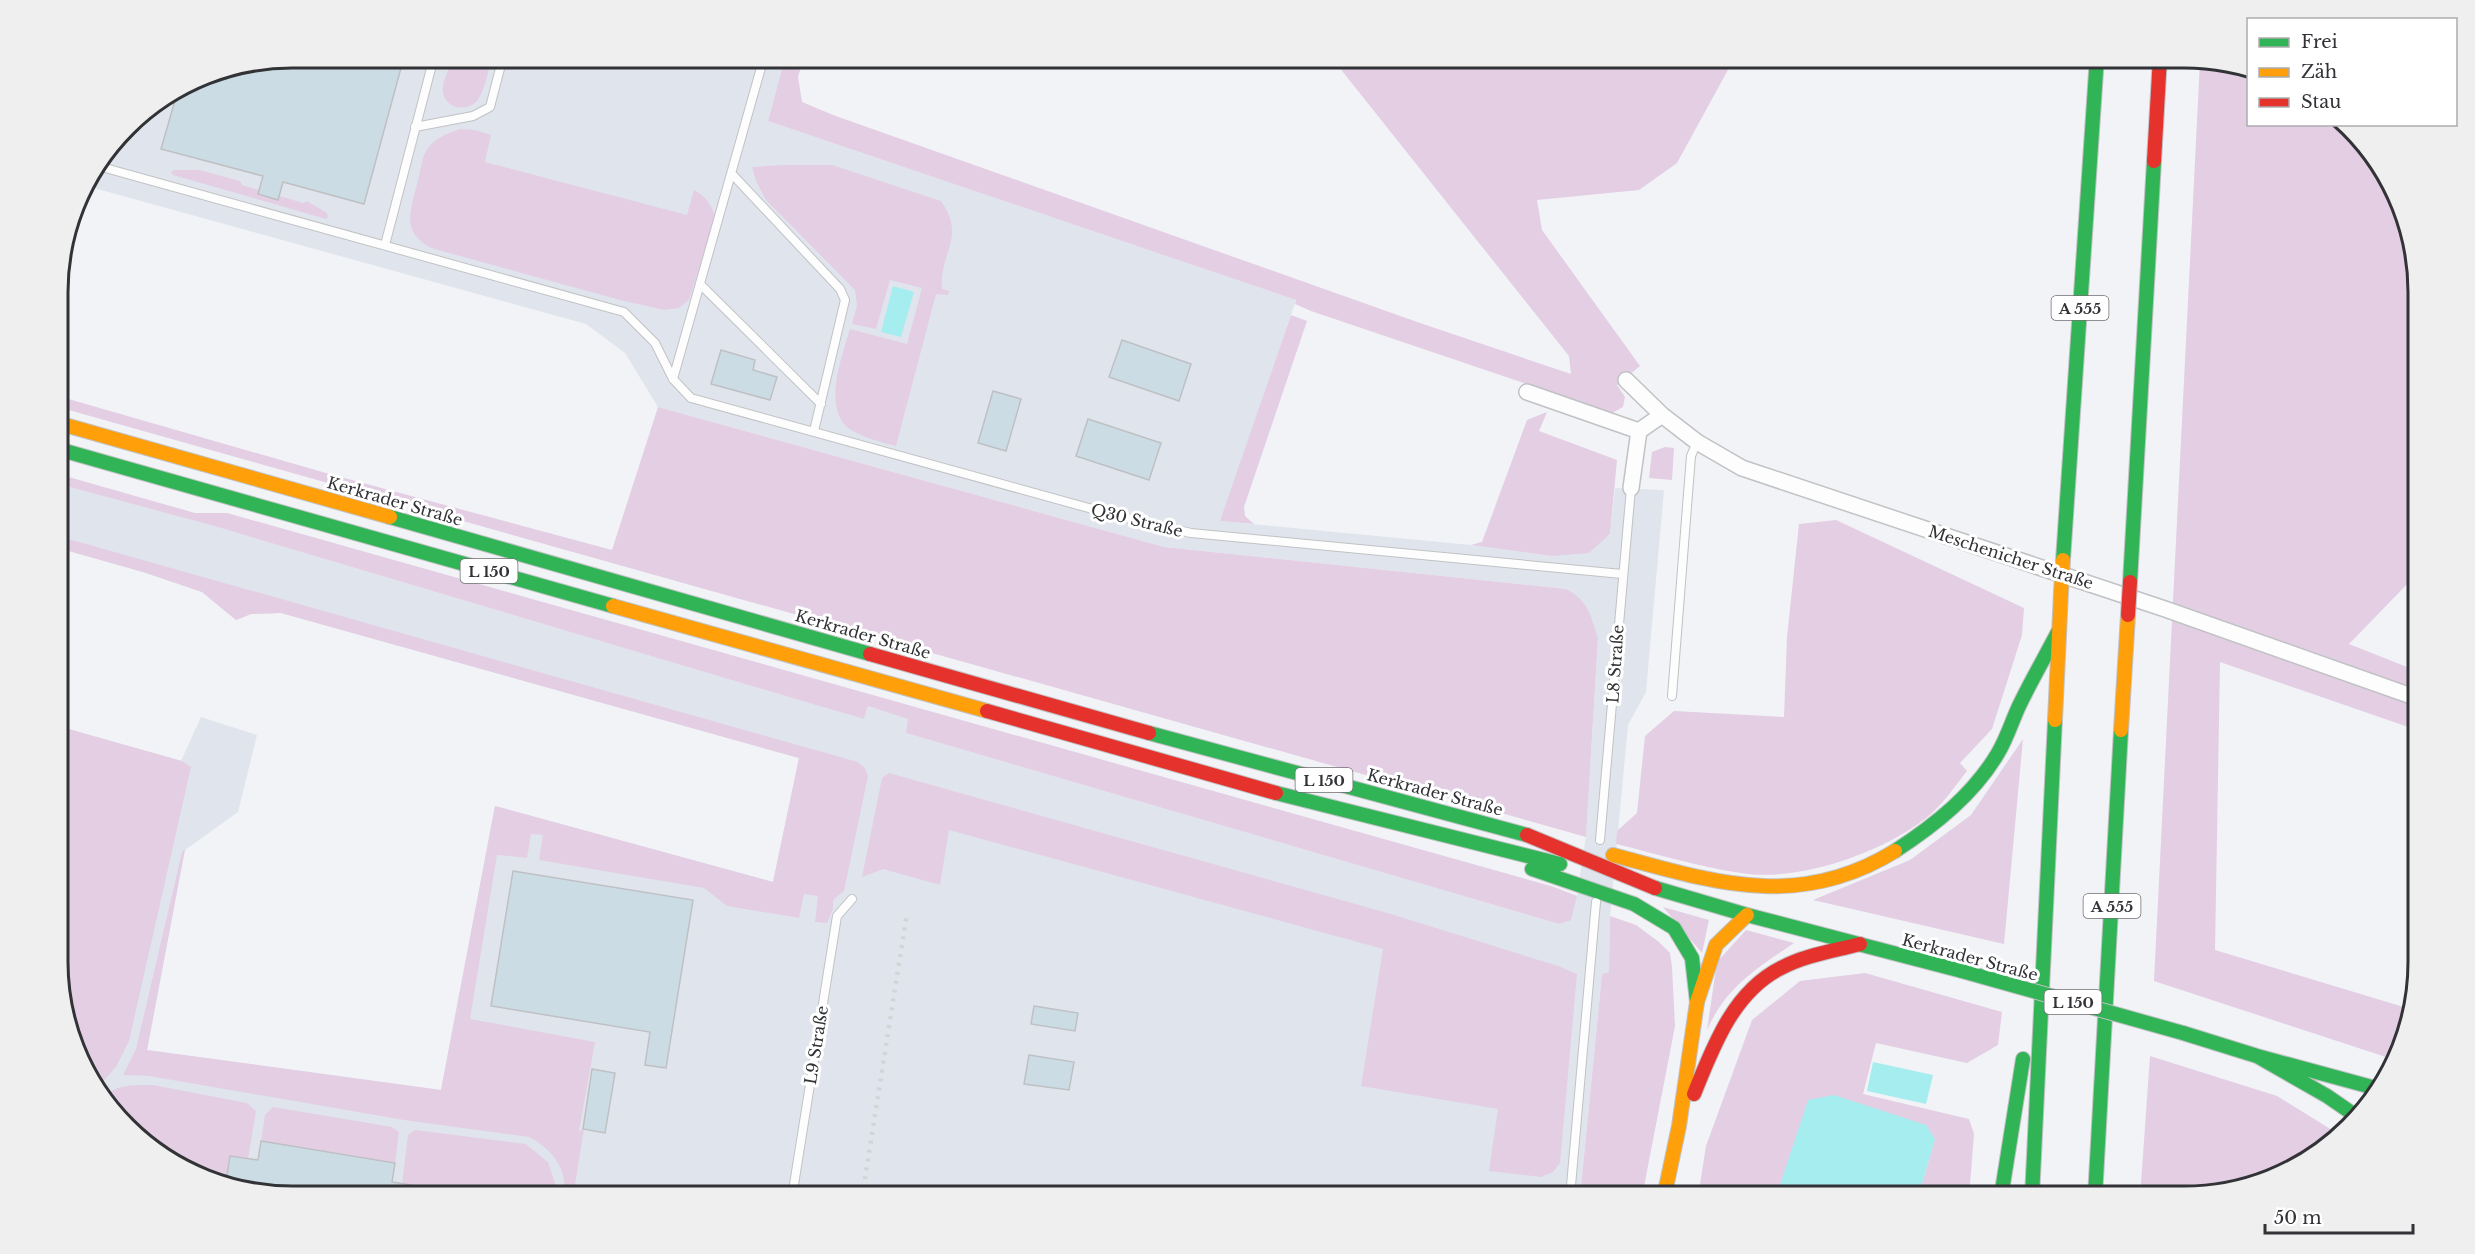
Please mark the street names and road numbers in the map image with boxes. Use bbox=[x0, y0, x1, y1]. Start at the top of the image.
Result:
road number: A 555 bbox=[2052, 296, 2108, 320]
street label: Kerkrader Straße bbox=[325, 472, 465, 530]
street label: Q30 Straße bbox=[1089, 499, 1185, 541]
street label: Meschenicher Straße bbox=[1926, 521, 2096, 593]
road number: L 150 bbox=[460, 559, 518, 583]
street label: Kerkrader Straße bbox=[793, 605, 933, 663]
street label: L8 Straße bbox=[1602, 624, 1628, 704]
street label: Kerkrader Straße bbox=[1365, 764, 1505, 820]
road number: L 150 bbox=[1296, 768, 1352, 792]
road number: A 555 bbox=[2084, 894, 2140, 918]
street label: Kerkrader Straße bbox=[1900, 929, 2040, 985]
road number: L 150 bbox=[2044, 990, 2102, 1014]
street label: L9 Straße bbox=[800, 1004, 832, 1086]

